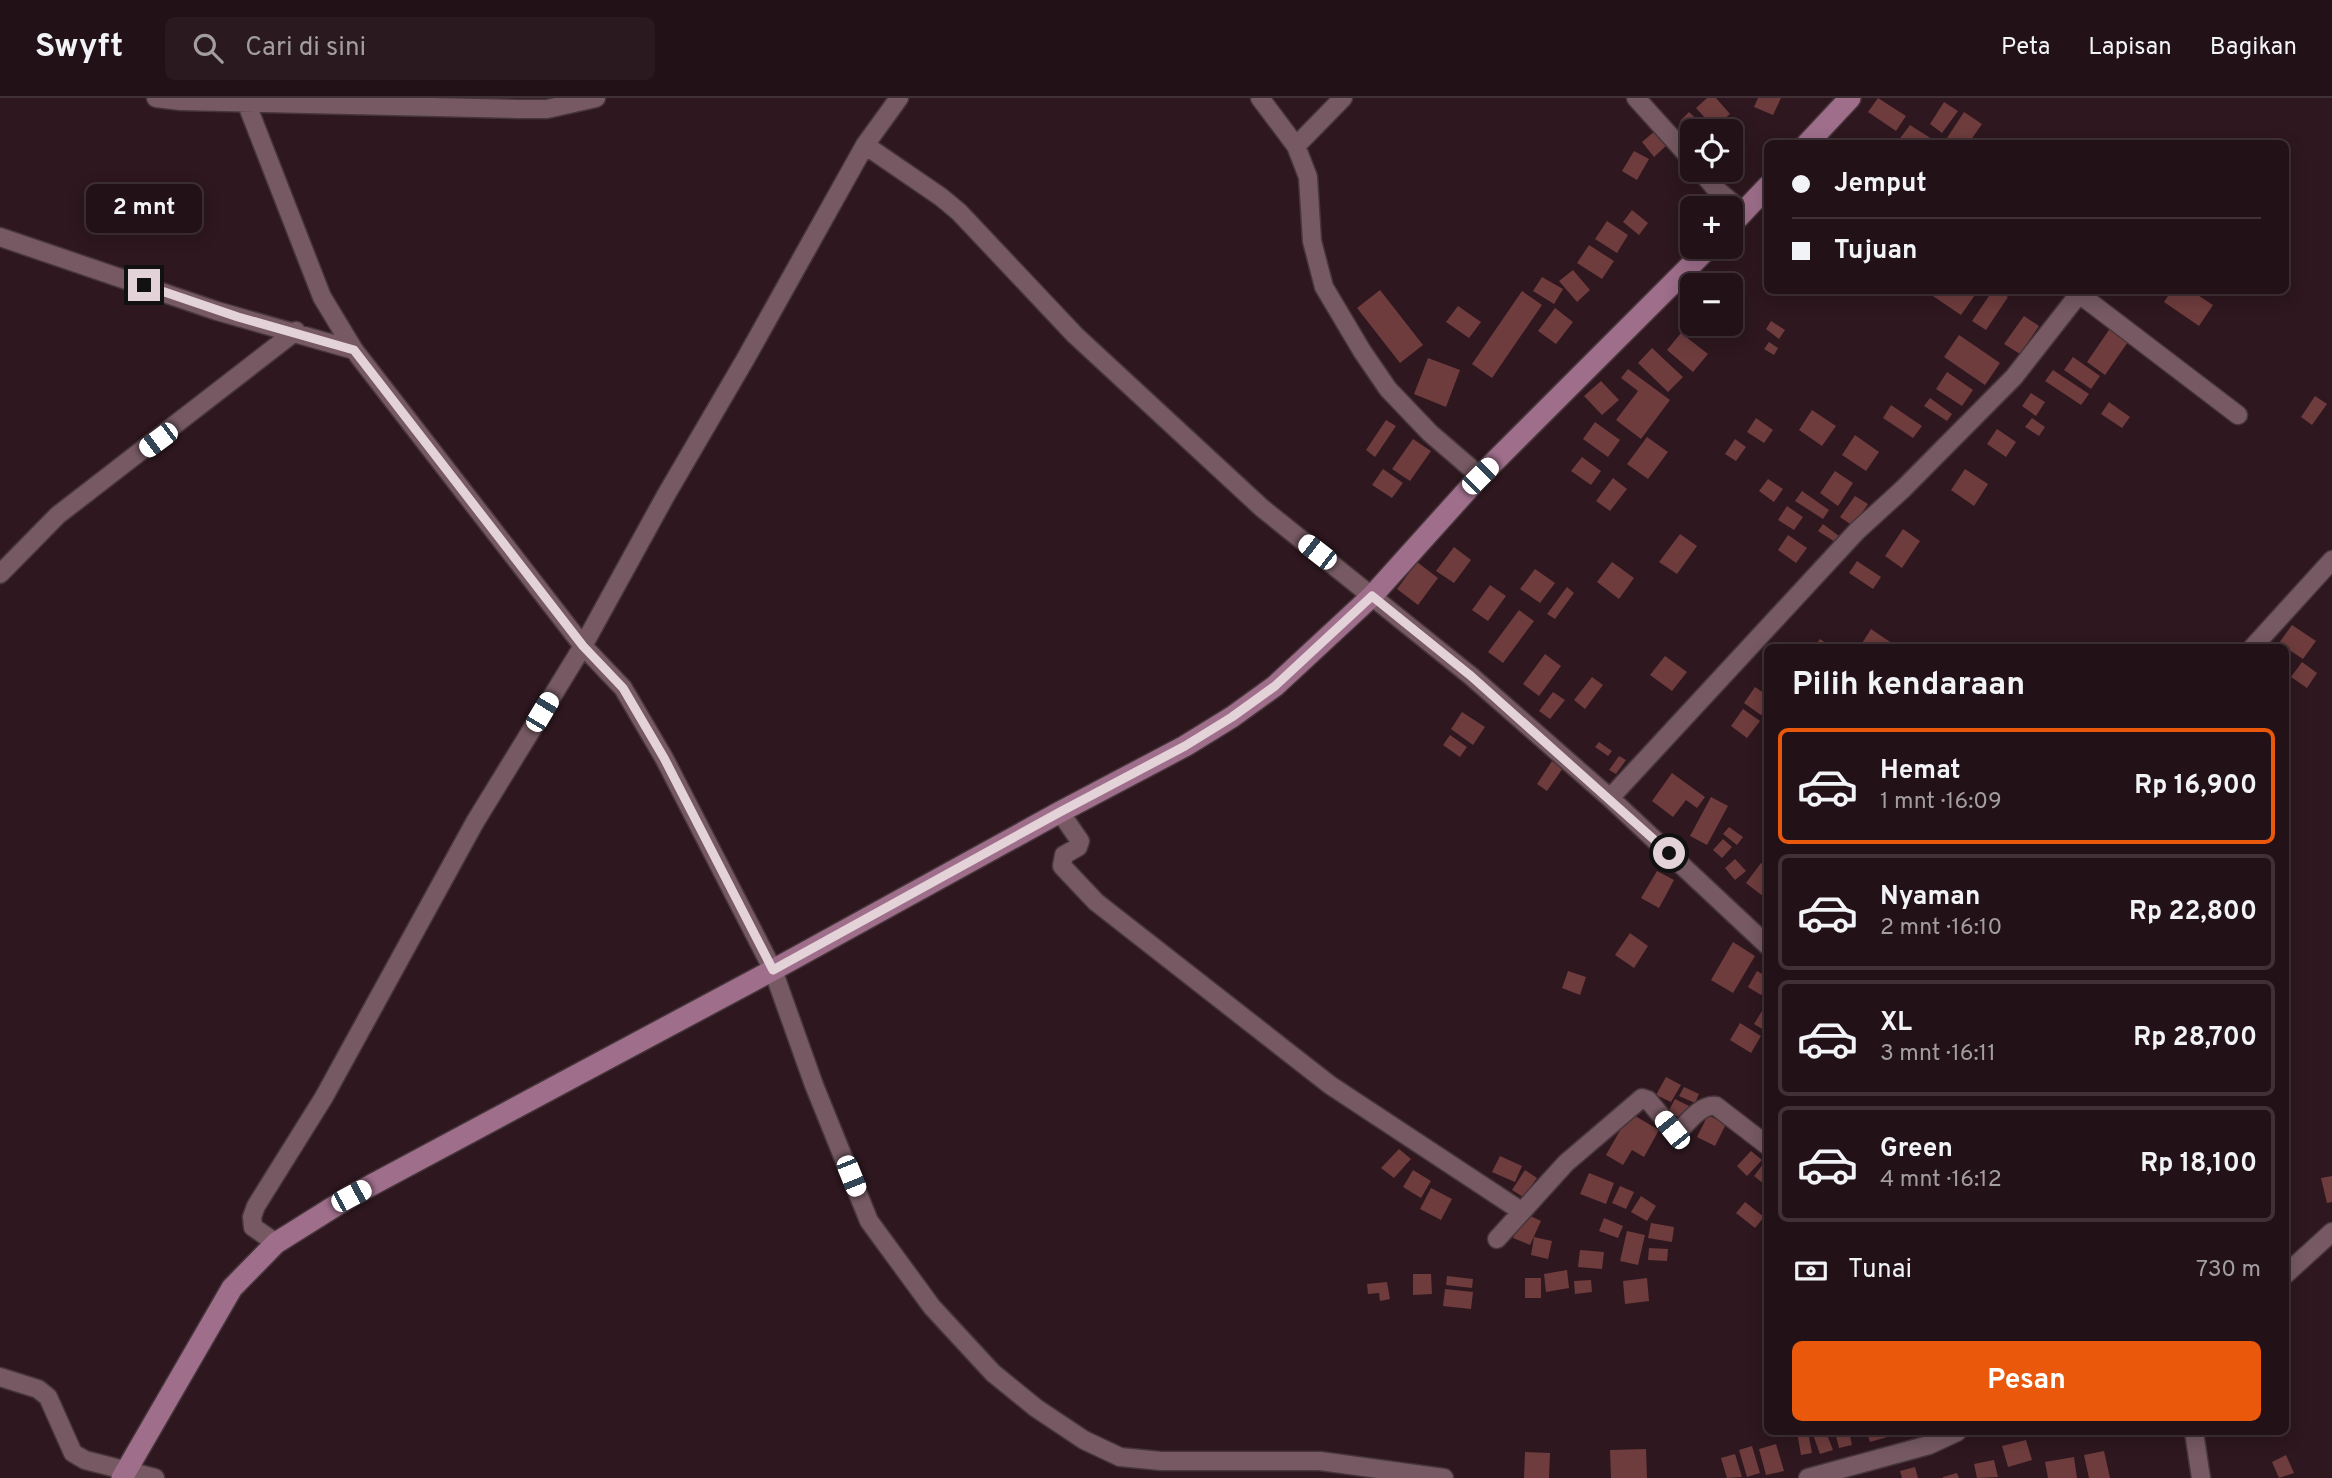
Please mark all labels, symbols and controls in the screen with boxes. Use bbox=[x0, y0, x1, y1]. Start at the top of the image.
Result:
search box bbox=[165, 17, 655, 80]
text: Swyft bbox=[35, 27, 123, 69]
icon: search bbox=[189, 29, 227, 67]
text: Cari di sini bbox=[245, 32, 366, 65]
text: Peta bbox=[2001, 33, 2050, 63]
text: Lapisan bbox=[2088, 33, 2172, 63]
text: Bagikan bbox=[2210, 33, 2297, 63]
map controls bbox=[1680, 119, 1743, 336]
button: locate bbox=[1680, 119, 1743, 182]
text: Jemput bbox=[1834, 168, 1927, 201]
callout: 2 mnt bbox=[86, 184, 202, 232]
text: 2 mnt bbox=[113, 194, 175, 223]
button: + bbox=[1680, 196, 1743, 259]
text: Tujuan bbox=[1834, 235, 1918, 268]
route end bbox=[128, 269, 160, 301]
button: − bbox=[1680, 273, 1743, 336]
car bbox=[135, 419, 182, 461]
car bbox=[1458, 454, 1503, 498]
car bbox=[1294, 531, 1341, 573]
text: Pilih kendaraan bbox=[1792, 666, 2025, 706]
car bbox=[523, 689, 562, 735]
icon: car bbox=[1796, 755, 1859, 818]
text: Hemat bbox=[1880, 755, 1960, 788]
text: Rp 16,900 bbox=[2134, 770, 2257, 803]
text: 1 mnt · 16:09 bbox=[1880, 788, 2002, 817]
route start bbox=[1653, 837, 1685, 869]
icon: car bbox=[1796, 881, 1859, 944]
text: Nyaman bbox=[1880, 881, 1980, 914]
text: Rp 22,800 bbox=[2129, 896, 2257, 929]
text: 2 mnt · 16:10 bbox=[1880, 914, 2002, 943]
icon: car bbox=[1796, 1007, 1859, 1070]
text: XL bbox=[1880, 1007, 1912, 1040]
text: Rp 28,700 bbox=[2133, 1022, 2257, 1055]
text: 3 mnt · 16:11 bbox=[1880, 1040, 1996, 1069]
car bbox=[1651, 1107, 1694, 1153]
icon: car bbox=[1796, 1133, 1859, 1196]
text: Green bbox=[1880, 1133, 1953, 1166]
text: Rp 18,100 bbox=[2140, 1148, 2257, 1181]
car bbox=[834, 1153, 869, 1199]
text: 4 mnt · 16:12 bbox=[1880, 1166, 2002, 1195]
car bbox=[328, 1177, 375, 1215]
icon: cash bbox=[1792, 1252, 1830, 1290]
text: Tunai bbox=[1848, 1254, 1912, 1287]
text: 730 m bbox=[2196, 1256, 2261, 1285]
button: Pesan bbox=[1792, 1341, 2261, 1421]

